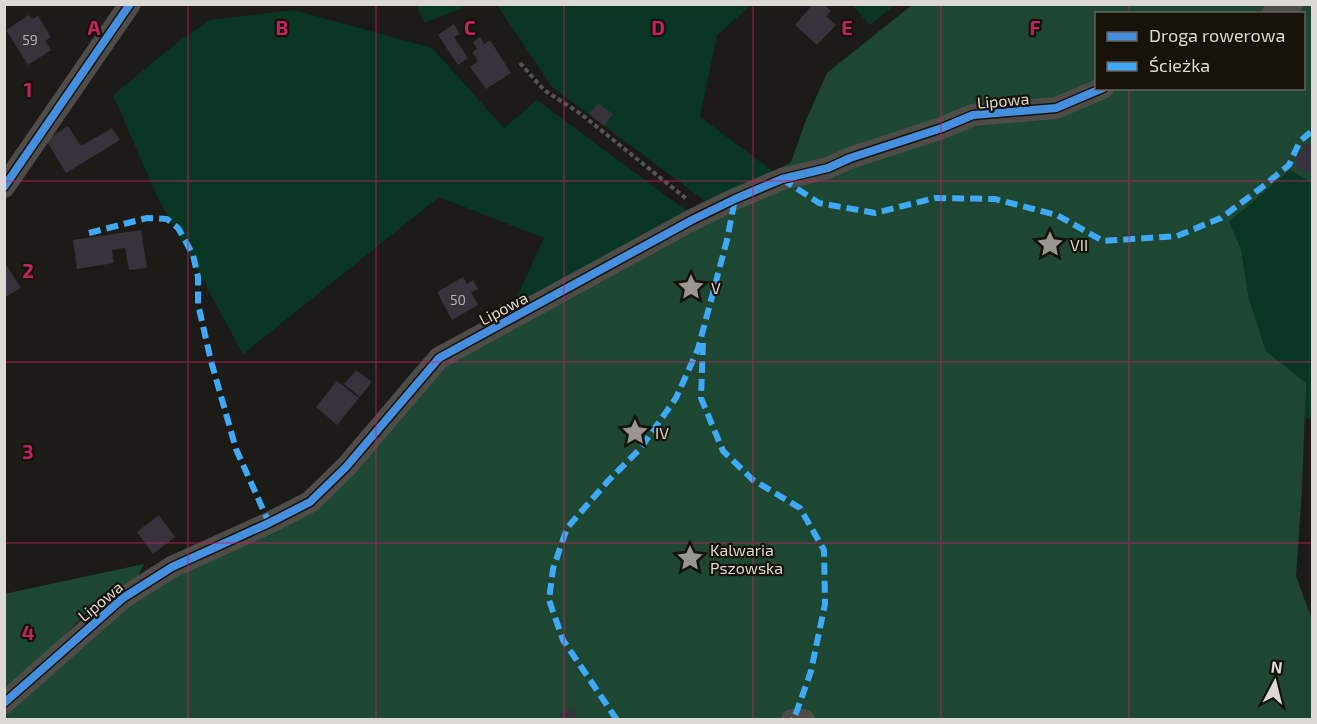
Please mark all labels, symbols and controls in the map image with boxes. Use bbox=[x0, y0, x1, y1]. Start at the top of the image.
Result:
legend bbox=[1095, 12, 1305, 90]
text: A bbox=[87, 15, 101, 39]
text: B bbox=[276, 15, 288, 39]
text: C bbox=[464, 15, 476, 39]
text: D bbox=[651, 15, 665, 39]
text: E bbox=[841, 15, 853, 39]
text: F bbox=[1029, 15, 1041, 39]
text: Droga rowerowa bbox=[1149, 24, 1285, 46]
house number: 59 bbox=[22, 31, 38, 48]
text: Ścieżka bbox=[1149, 54, 1210, 76]
text: 1 bbox=[24, 77, 32, 101]
street label: Lipowa bbox=[976, 88, 1030, 112]
place icon: VII bbox=[1035, 229, 1065, 259]
place label: VII bbox=[1070, 235, 1088, 254]
text: 2 bbox=[22, 258, 34, 282]
place icon: V bbox=[676, 272, 706, 302]
place label: V bbox=[711, 278, 721, 297]
street label: Lipowa bbox=[475, 287, 531, 329]
house number: 50 bbox=[450, 291, 466, 308]
place icon: IV bbox=[620, 417, 650, 447]
place label: IV bbox=[655, 423, 669, 442]
text: 3 bbox=[22, 439, 34, 463]
place label: Kalwaria Pszowska bbox=[710, 540, 783, 577]
place icon: Kalwaria Pszowska bbox=[675, 543, 705, 573]
street label: Lipowa bbox=[74, 577, 126, 625]
text: 4 bbox=[22, 620, 35, 644]
north arrow bbox=[1245, 652, 1305, 712]
text: N bbox=[1270, 656, 1284, 677]

